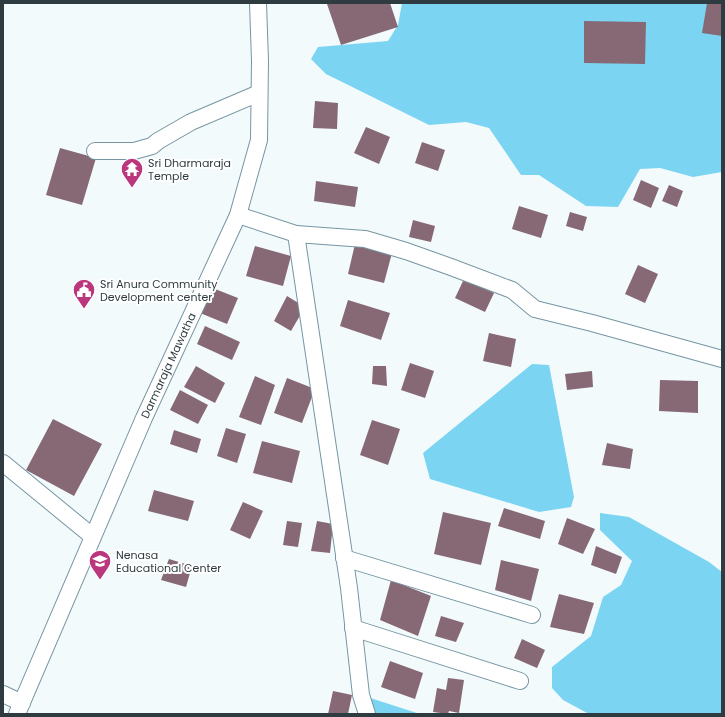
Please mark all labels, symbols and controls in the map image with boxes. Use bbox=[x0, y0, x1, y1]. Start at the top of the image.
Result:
place label: Sri Dharmaraja Temple bbox=[148, 155, 231, 184]
temple icon: Sri Dharmaraja Temple bbox=[119, 156, 145, 189]
place label: Sri Anura Community Development center bbox=[100, 276, 218, 305]
public building icon: Sri Anura Community Development center bbox=[71, 277, 97, 310]
street label: Darmaraja Mawatha bbox=[137, 310, 200, 421]
place label: Nenasa Educational Center bbox=[116, 547, 221, 576]
school or university icon: Nenasa Educational Center bbox=[87, 548, 113, 581]

